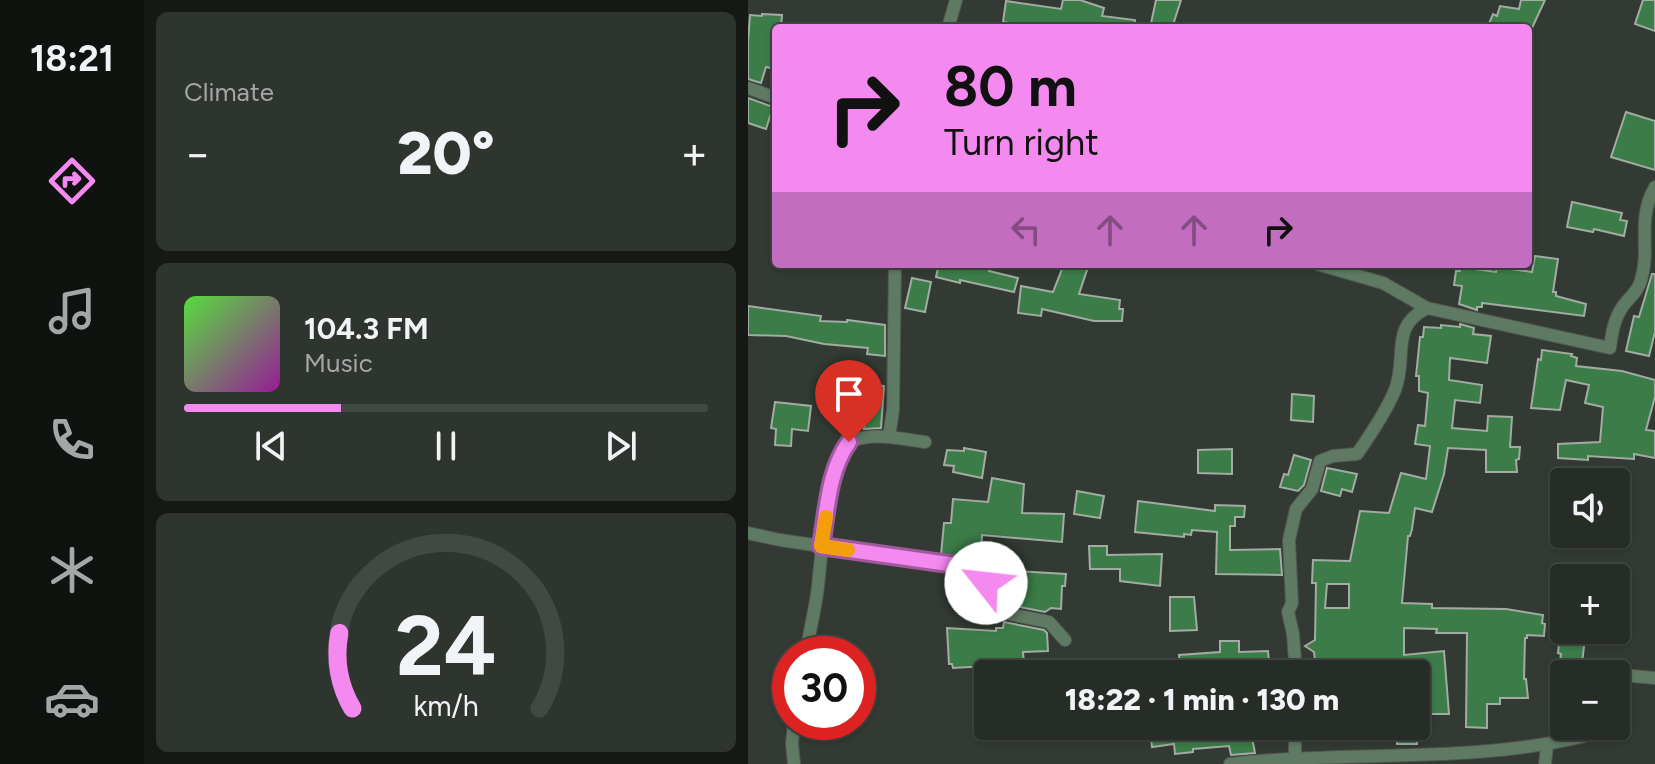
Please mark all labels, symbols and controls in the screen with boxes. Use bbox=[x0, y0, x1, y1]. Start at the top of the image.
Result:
text: 18:21 bbox=[30, 37, 114, 80]
text: 80 m bbox=[944, 53, 1077, 120]
icon: right bbox=[812, 56, 916, 160]
text: Climate bbox=[184, 76, 274, 108]
text: 20° bbox=[397, 117, 495, 189]
text: Turn right bbox=[944, 121, 1099, 164]
text: − bbox=[184, 127, 211, 180]
text: + bbox=[681, 127, 708, 180]
icon: directions bbox=[44, 153, 100, 209]
icon: left bbox=[1004, 208, 1048, 252]
icon: ahead bbox=[1088, 208, 1132, 252]
icon: ahead bbox=[1172, 208, 1216, 252]
icon: right bbox=[1256, 208, 1300, 252]
icon: music bbox=[44, 283, 100, 339]
text: 104.3 FM bbox=[304, 310, 429, 347]
text: Music bbox=[304, 347, 373, 379]
pin bbox=[815, 360, 883, 442]
icon: arrive bbox=[827, 372, 871, 416]
icon: phone bbox=[44, 412, 100, 468]
icon: previous bbox=[249, 424, 293, 468]
icon: pause bbox=[424, 424, 468, 468]
icon: next bbox=[599, 424, 643, 468]
map controls bbox=[1550, 468, 1630, 740]
button: sound bbox=[1550, 468, 1630, 548]
position arrow bbox=[944, 541, 1028, 625]
icon: climate bbox=[44, 542, 100, 598]
button: + bbox=[1550, 564, 1630, 644]
text: 24 bbox=[396, 595, 496, 695]
speed limit sign: 30 bbox=[772, 636, 876, 740]
button: − bbox=[1550, 660, 1630, 740]
icon: car bbox=[44, 671, 100, 727]
text: 18:22 · 1 min · 130 m bbox=[1065, 681, 1339, 718]
text: km/h bbox=[413, 689, 479, 723]

